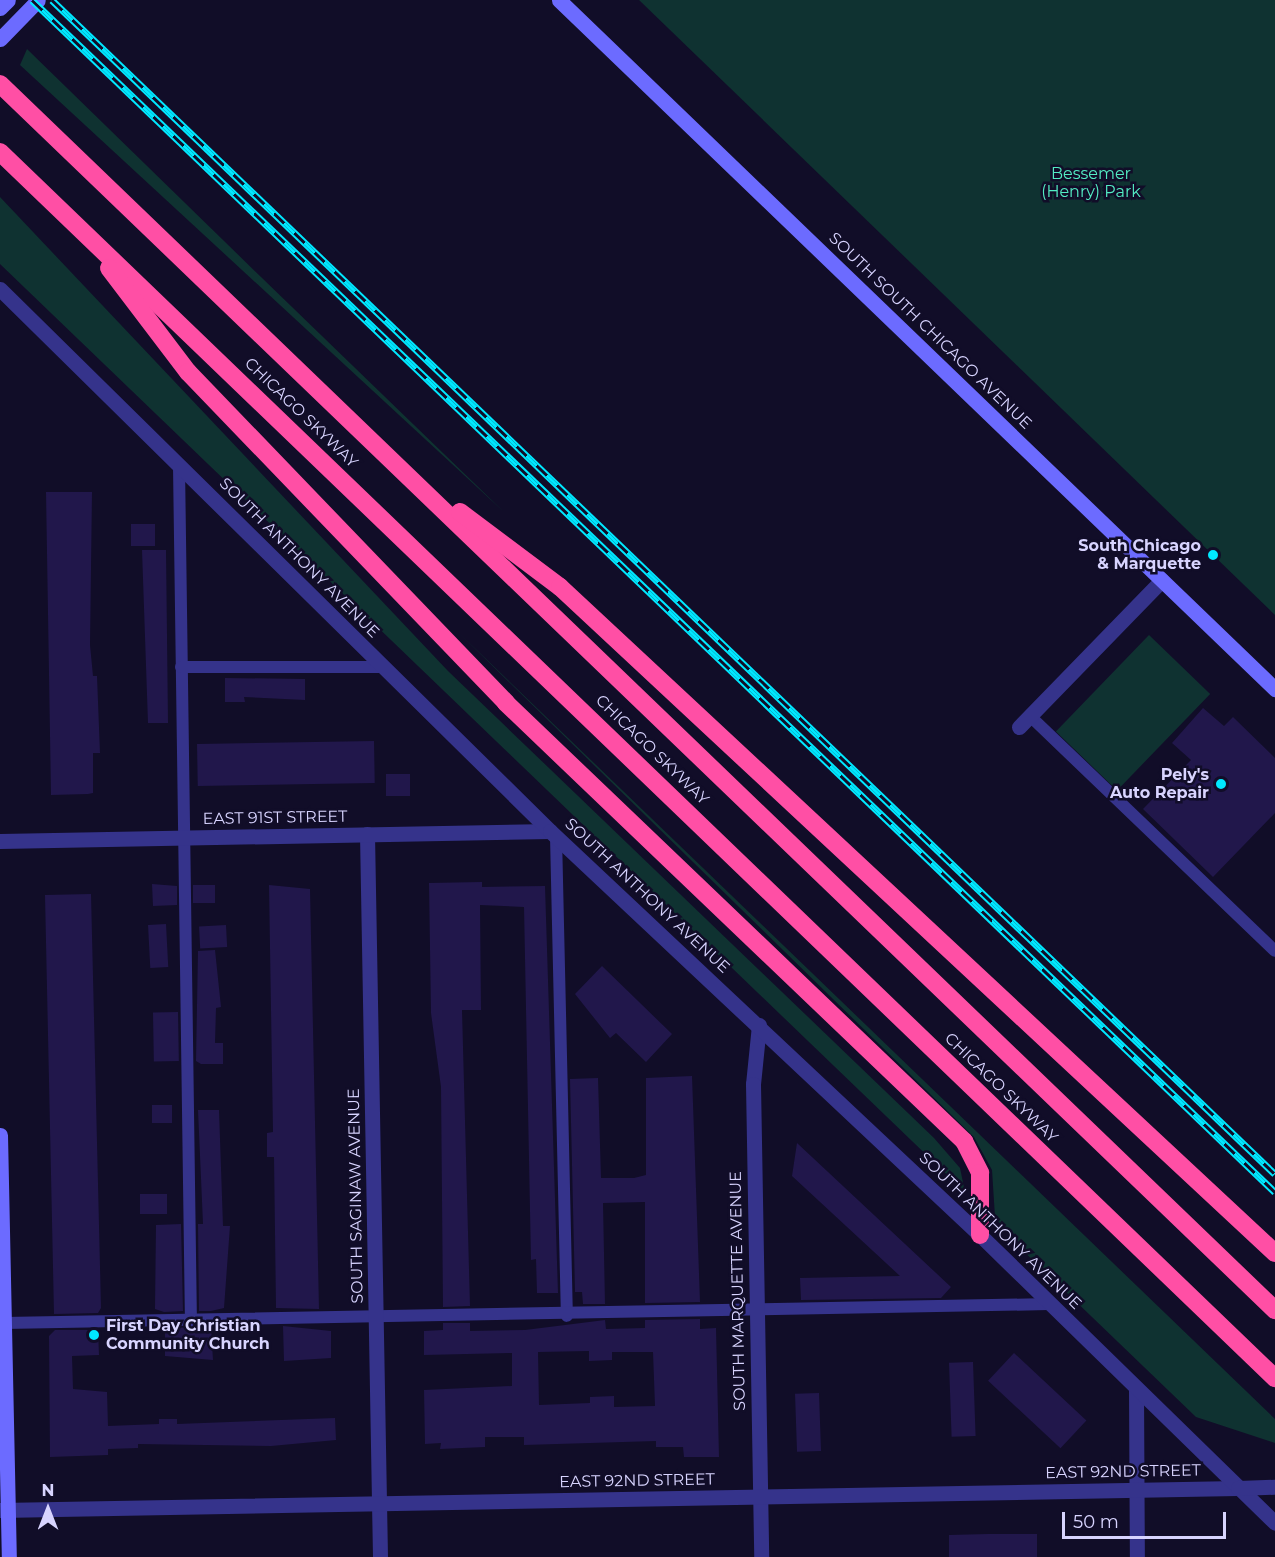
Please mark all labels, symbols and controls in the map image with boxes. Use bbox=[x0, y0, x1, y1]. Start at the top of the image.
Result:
park label: Bessemer (Henry) Park bbox=[1041, 164, 1141, 202]
street label: SOUTH SOUTH CHICAGO AVENUE bbox=[825, 229, 1035, 433]
street label: CHICAGO SKYWAY bbox=[240, 354, 362, 472]
street label: SOUTH ANTHONY AVENUE bbox=[215, 474, 383, 642]
place label: South Chicago & Marquette bbox=[1078, 536, 1201, 574]
marker: South Chicago & Marquette bbox=[1206, 548, 1220, 562]
street label: CHICAGO SKYWAY bbox=[591, 691, 713, 809]
place label: Pely's Auto Repair bbox=[1110, 765, 1209, 803]
marker: Pely's Auto Repair bbox=[1214, 777, 1228, 791]
street label: EAST 91ST STREET bbox=[202, 807, 348, 829]
street label: SOUTH ANTHONY AVENUE bbox=[561, 815, 733, 977]
street label: CHICAGO SKYWAY bbox=[940, 1029, 1062, 1147]
street label: SOUTH SAGINAW AVENUE bbox=[345, 1088, 367, 1304]
street label: SOUTH ANTHONY AVENUE bbox=[915, 1148, 1085, 1314]
street label: SOUTH MARQUETTE AVENUE bbox=[726, 1171, 750, 1411]
place label: First Day Christian Community Church bbox=[106, 1316, 270, 1354]
marker: First Day Christian Community Church bbox=[87, 1328, 101, 1342]
street label: EAST 92ND STREET bbox=[1045, 1461, 1201, 1483]
street label: EAST 92ND STREET bbox=[559, 1470, 715, 1492]
north arrow bbox=[18, 1479, 78, 1539]
text: N bbox=[42, 1481, 54, 1500]
scale bar bbox=[1065, 1500, 1228, 1538]
text: 50 m bbox=[1073, 1511, 1119, 1533]

